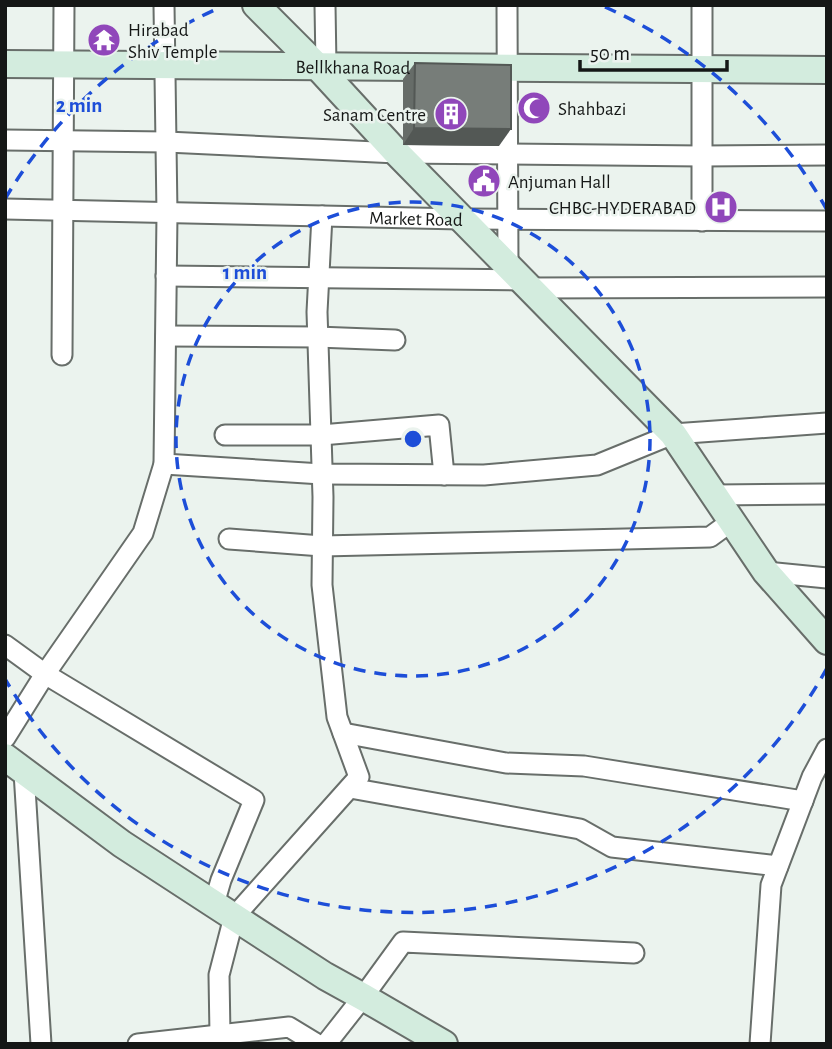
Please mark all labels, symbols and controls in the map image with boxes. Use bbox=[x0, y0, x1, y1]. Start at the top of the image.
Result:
temple icon: Hirabad Shiv Temple bbox=[85, 21, 123, 59]
place label: Hirabad Shiv Temple bbox=[128, 21, 218, 62]
scale bar bbox=[580, 28, 727, 72]
text: 50 m bbox=[590, 43, 630, 64]
street label: Bellkhana Road bbox=[295, 58, 411, 78]
mosque icon: Shahbazi bbox=[515, 89, 553, 127]
text: 2 min bbox=[56, 95, 102, 116]
building icon: Sanam Centre bbox=[432, 95, 470, 133]
place label: Shahbazi bbox=[558, 100, 626, 119]
place label: Sanam Centre bbox=[323, 106, 426, 125]
public building icon: Anjuman Hall bbox=[465, 162, 503, 200]
place label: Anjuman Hall bbox=[508, 173, 611, 192]
hospital icon: CHBC-HYDERABAD bbox=[702, 188, 740, 226]
place label: CHBC-HYDERABAD bbox=[549, 199, 696, 218]
street label: Market Road bbox=[369, 209, 463, 230]
text: 1 min bbox=[223, 262, 267, 283]
centre of rings bbox=[401, 427, 425, 451]

